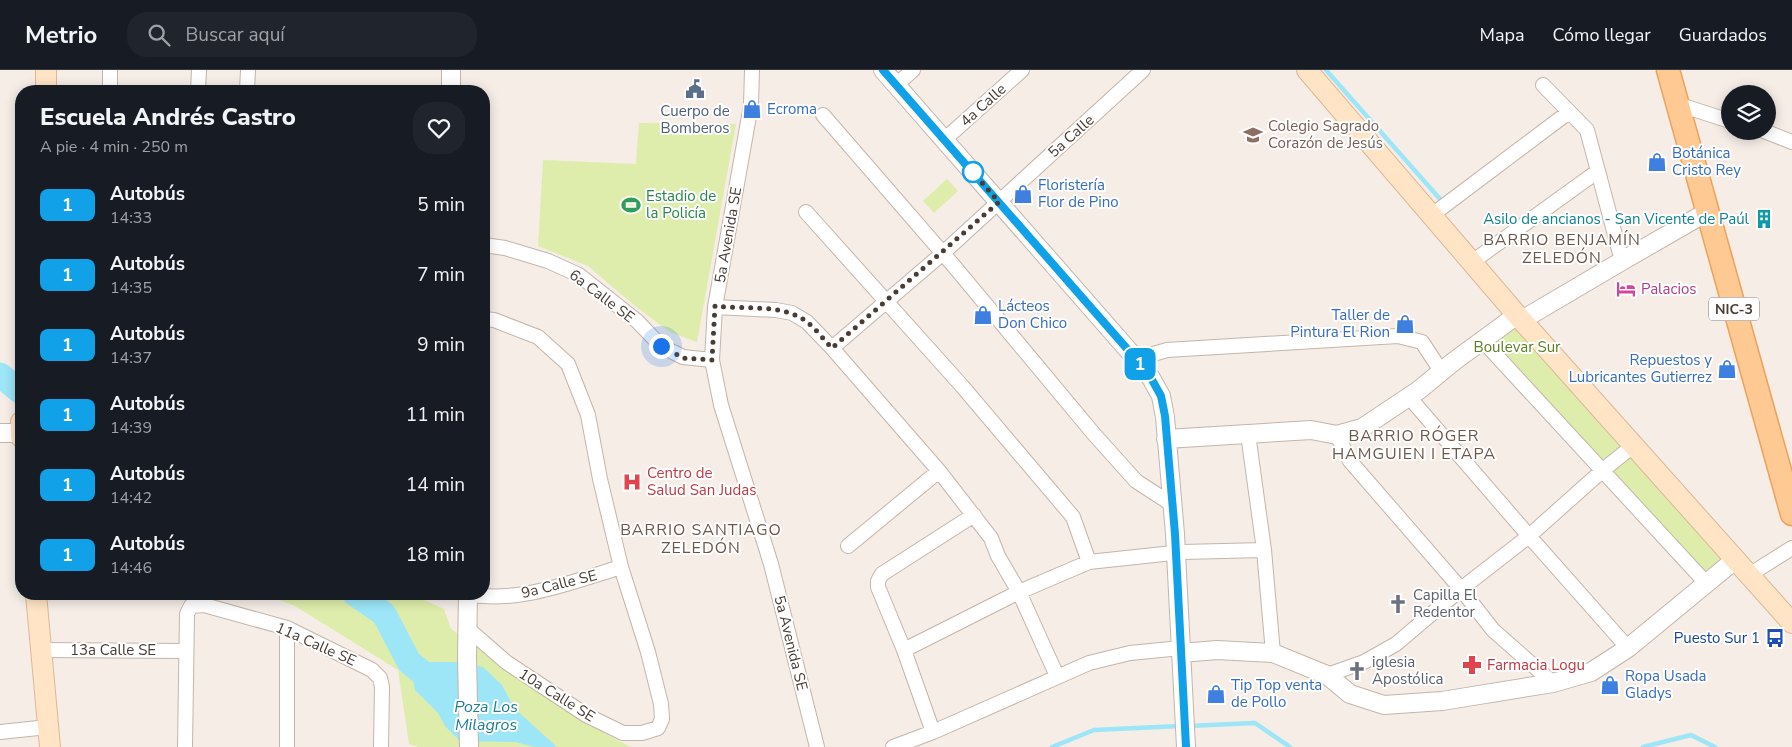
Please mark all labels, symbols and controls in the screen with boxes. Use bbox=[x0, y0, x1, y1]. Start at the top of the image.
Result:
search box bbox=[127, 12, 477, 57]
text: Metrio bbox=[25, 19, 97, 51]
icon: search bbox=[145, 21, 173, 49]
text: Buscar aquí bbox=[185, 22, 285, 48]
text: Mapa bbox=[1480, 23, 1525, 47]
text: Cómo llegar bbox=[1553, 23, 1651, 47]
text: Guardados bbox=[1679, 23, 1767, 47]
public building icon: Cuerpo de Bomberos bbox=[684, 78, 706, 100]
street label: 4a Calle bbox=[956, 79, 1010, 131]
map controls bbox=[1721, 85, 1776, 140]
button: layers bbox=[1721, 85, 1776, 140]
shop icon: Ecroma bbox=[741, 98, 763, 120]
place label: Ecroma bbox=[767, 99, 817, 119]
text: Escuela Andrés Castro bbox=[40, 101, 296, 133]
place label: Cuerpo de Bomberos bbox=[660, 101, 730, 138]
button: heart bbox=[413, 102, 465, 154]
street label: 5a Calle bbox=[1044, 110, 1098, 162]
place label: Colegio Sagrado Corazón de Jesús bbox=[1268, 116, 1383, 153]
school or university icon: Colegio Sagrado Corazón de Jesús bbox=[1242, 124, 1264, 146]
text: A pie · 4 min · 250 m bbox=[40, 136, 188, 158]
place label: Botánica Cristo Rey bbox=[1672, 143, 1741, 180]
shop icon: Botánica Cristo Rey bbox=[1646, 151, 1668, 173]
unlabelled marker bbox=[962, 161, 984, 183]
place label: Floristería Flor de Pino bbox=[1038, 175, 1119, 212]
text: Autobús bbox=[110, 181, 185, 207]
shop icon: Floristería Flor de Pino bbox=[1012, 183, 1034, 205]
street label: 5a Avenida SE bbox=[710, 185, 746, 285]
place label: Estadio de la Policía bbox=[646, 186, 716, 223]
text: 5 min bbox=[417, 192, 465, 218]
text: 1 bbox=[62, 193, 73, 217]
sports icon: Estadio de la Policía bbox=[620, 194, 642, 216]
text: 14:33 bbox=[110, 207, 152, 229]
building icon: Asilo de ancianos - San Vicente de Paúl bbox=[1753, 208, 1775, 230]
place label: Asilo de ancianos - San Vicente de Paúl bbox=[1483, 209, 1750, 229]
district label: BARRIO BENJAMÍN ZELEDÓN bbox=[1483, 229, 1641, 269]
text: Autobús bbox=[110, 251, 185, 277]
text: 7 min bbox=[417, 262, 465, 288]
text: 1 bbox=[62, 263, 73, 287]
street label: 6a Calle SE bbox=[565, 265, 639, 327]
text: 14:35 bbox=[110, 277, 152, 299]
hotel icon: Palacios bbox=[1615, 278, 1637, 300]
place label: Palacios bbox=[1641, 279, 1696, 299]
place label: Lácteos Don Chico bbox=[998, 296, 1067, 333]
road number: NIC-3 bbox=[1709, 298, 1759, 320]
shop icon: Lácteos Don Chico bbox=[972, 304, 994, 326]
place label: Taller de Pintura El Rion bbox=[1290, 305, 1390, 342]
shop icon: Taller de Pintura El Rion bbox=[1394, 313, 1416, 335]
text: Autobús bbox=[110, 321, 185, 347]
text: 9 min bbox=[417, 332, 465, 358]
text: 1 bbox=[62, 333, 73, 357]
your location bbox=[649, 334, 674, 359]
park label: Boulevar Sur bbox=[1474, 337, 1561, 357]
text: 14:37 bbox=[110, 347, 152, 369]
line badge: 1 bbox=[1124, 348, 1156, 380]
place label: Repuestos y Lubricantes Gutierrez bbox=[1569, 350, 1712, 387]
text: 1 bbox=[1135, 352, 1145, 376]
shop icon: Repuestos y Lubricantes Gutierrez bbox=[1716, 358, 1738, 380]
text: Autobús bbox=[110, 391, 185, 417]
text: 11 min bbox=[406, 402, 465, 428]
text: 1 bbox=[62, 403, 73, 427]
text: 14:39 bbox=[110, 417, 152, 439]
district label: BARRIO RÓGER HAMGUIEN I ETAPA bbox=[1332, 425, 1496, 465]
text: Autobús bbox=[110, 461, 185, 487]
place label: Centro de Salud San Judas bbox=[647, 463, 756, 500]
hospital icon: Centro de Salud San Judas bbox=[621, 471, 643, 493]
text: 14 min bbox=[406, 472, 465, 498]
text: 1 bbox=[62, 473, 73, 497]
text: 14:42 bbox=[110, 487, 152, 509]
district label: BARRIO SANTIAGO ZELEDÓN bbox=[620, 519, 782, 559]
text: Autobús bbox=[110, 531, 185, 557]
text: 18 min bbox=[406, 542, 465, 568]
text: 1 bbox=[62, 543, 73, 567]
text: 14:46 bbox=[110, 557, 152, 579]
street label: 9a Calle SE bbox=[519, 565, 599, 603]
place label: Capilla El Redentor bbox=[1413, 585, 1477, 622]
street label: 5a Avenida SE bbox=[770, 593, 812, 693]
church icon: Capilla El Redentor bbox=[1387, 593, 1409, 615]
street label: 11a Calle SE bbox=[273, 617, 359, 671]
bus stop icon: Puesto Sur 1 bbox=[1764, 627, 1786, 649]
place label: Puesto Sur 1 bbox=[1674, 628, 1760, 648]
street label: 13a Calle SE bbox=[70, 640, 156, 660]
place label: iglesia Apostólica bbox=[1372, 652, 1443, 689]
pharmacy icon: Farmacia Logu bbox=[1461, 654, 1483, 676]
place label: Farmacia Logu bbox=[1487, 655, 1585, 675]
church icon: iglesia Apostólica bbox=[1346, 660, 1368, 682]
street label: 10a Calle SE bbox=[515, 664, 599, 726]
place label: Ropa Usada Gladys bbox=[1625, 666, 1707, 703]
shop icon: Ropa Usada Gladys bbox=[1599, 674, 1621, 696]
place label: Tip Top venta de Pollo bbox=[1231, 675, 1322, 712]
shop icon: Tip Top venta de Pollo bbox=[1205, 683, 1227, 705]
water label: Poza Los Milagros bbox=[454, 696, 518, 736]

